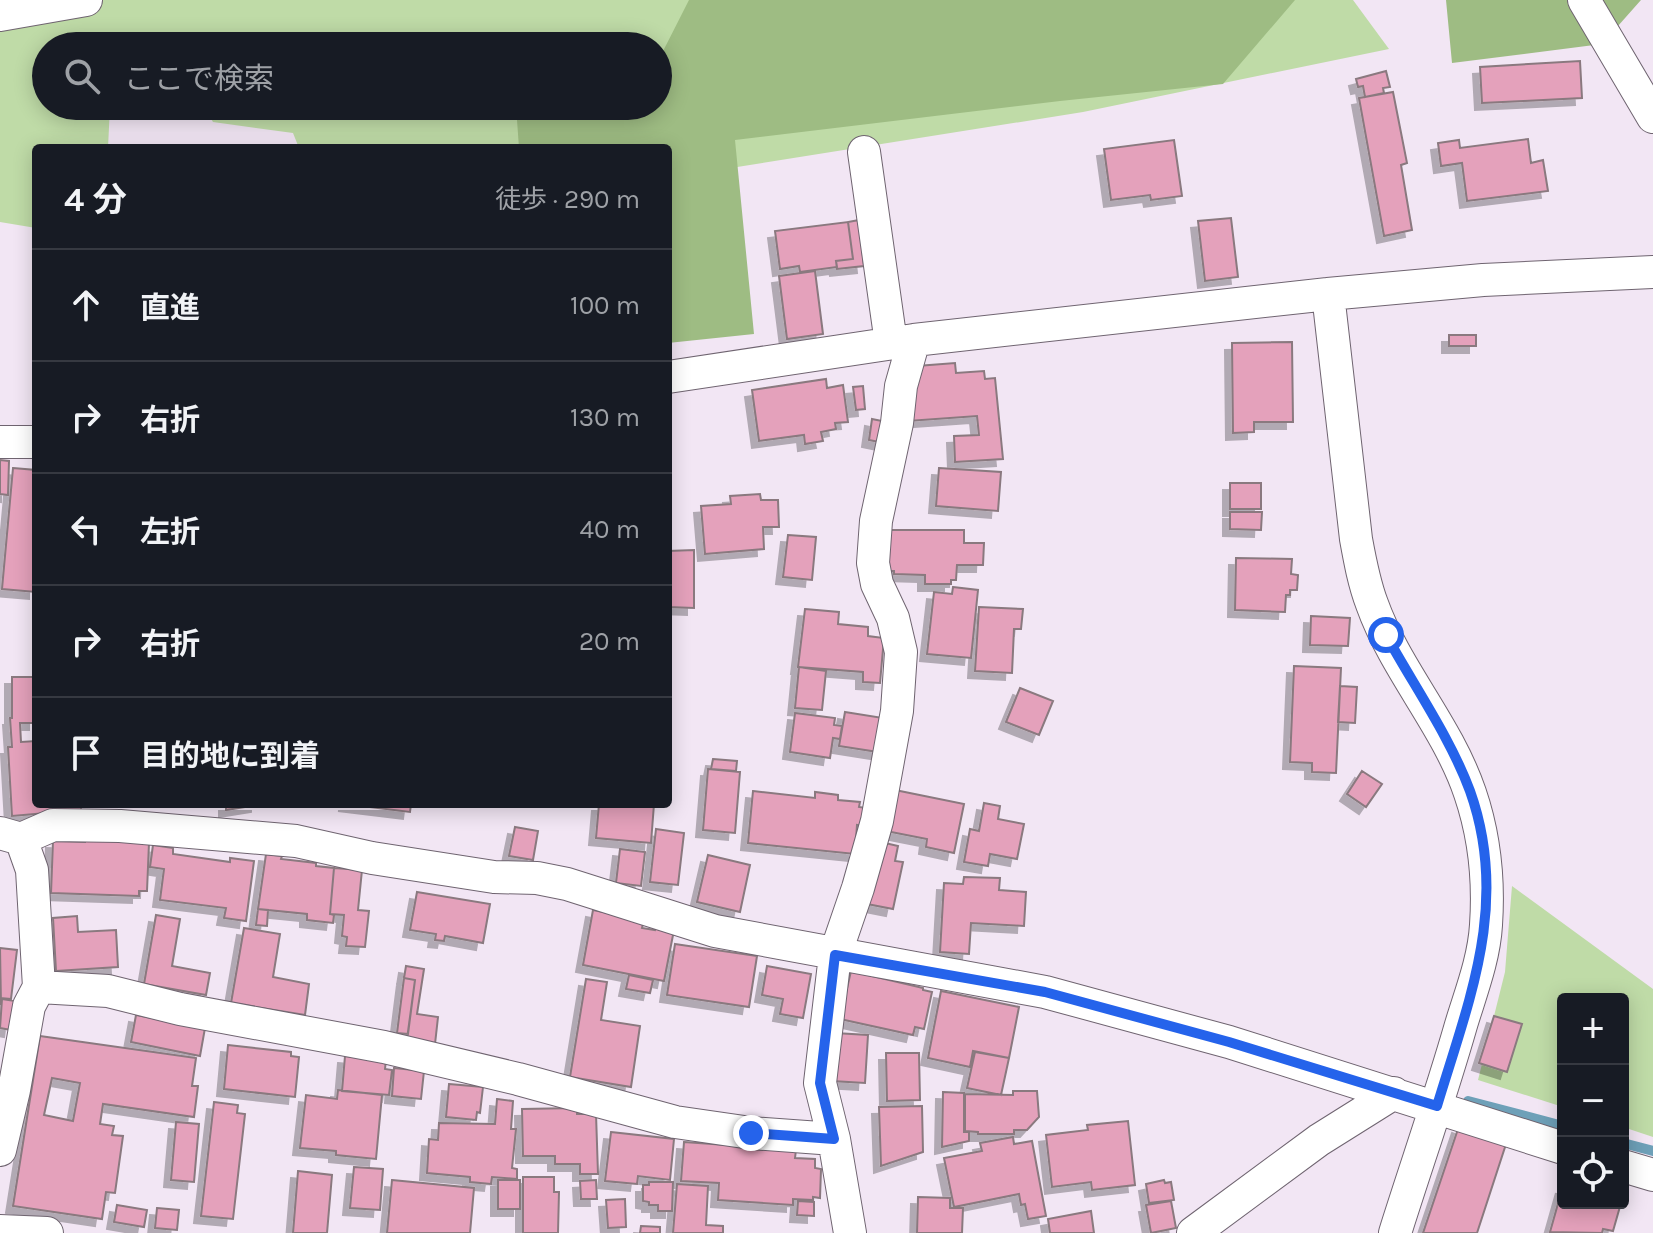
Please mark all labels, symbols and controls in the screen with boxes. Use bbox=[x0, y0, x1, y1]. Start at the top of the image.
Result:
search box bbox=[32, 32, 672, 120]
icon: search bbox=[60, 54, 104, 98]
text: ここで検索 bbox=[124, 61, 274, 97]
text: 4 分 bbox=[64, 180, 127, 220]
text: 徒歩 · 290 m bbox=[495, 184, 640, 215]
icon: ahead bbox=[64, 283, 108, 327]
text: 直進 bbox=[140, 290, 200, 326]
text: 100 m bbox=[570, 290, 640, 321]
icon: right bbox=[64, 395, 108, 439]
text: 右折 bbox=[140, 402, 200, 438]
text: 130 m bbox=[570, 402, 640, 433]
icon: left bbox=[64, 507, 108, 551]
text: 左折 bbox=[140, 514, 200, 550]
text: 40 m bbox=[580, 514, 640, 545]
route start bbox=[1368, 617, 1404, 653]
icon: right bbox=[64, 619, 108, 663]
text: 右折 bbox=[140, 626, 200, 662]
text: 20 m bbox=[579, 626, 640, 657]
icon: arrive bbox=[64, 731, 108, 775]
text: 目的地に到着 bbox=[140, 738, 320, 774]
map controls bbox=[1557, 993, 1629, 1209]
button: + bbox=[1557, 993, 1629, 1065]
button: − bbox=[1557, 1065, 1629, 1137]
route end bbox=[733, 1115, 769, 1151]
button: locate bbox=[1557, 1137, 1629, 1209]

